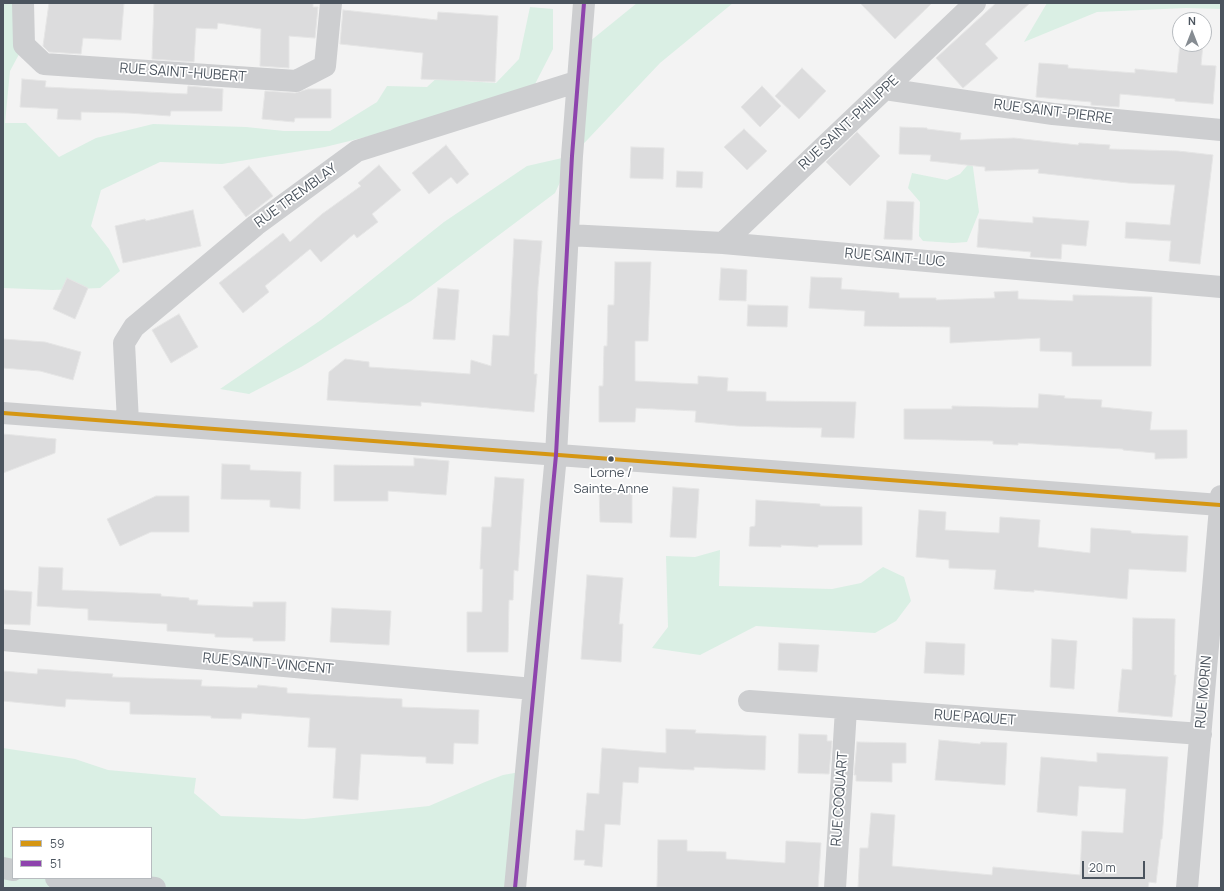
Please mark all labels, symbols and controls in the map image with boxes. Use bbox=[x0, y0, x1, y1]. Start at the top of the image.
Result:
north arrow bbox=[1172, 12, 1212, 52]
text: N bbox=[1188, 13, 1196, 28]
street label: RUE SAINT-HUBERT bbox=[119, 60, 247, 86]
street label: RUE SAINT-PHILIPPE bbox=[796, 72, 902, 174]
street label: RUE SAINT-PIERRE bbox=[993, 96, 1113, 128]
street label: RUE TREMBLAY bbox=[251, 160, 341, 232]
street label: RUE SAINT-LUC bbox=[844, 245, 946, 271]
marker: Lorne / Sainte-Anne bbox=[606, 454, 616, 464]
place label: Lorne / Sainte-Anne bbox=[574, 465, 648, 496]
street label: RUE SAINT-VINCENT bbox=[202, 650, 334, 678]
street label: RUE MORIN bbox=[1192, 655, 1216, 729]
street label: RUE PAQUET bbox=[933, 707, 1017, 729]
street label: RUE COQUART bbox=[828, 751, 852, 847]
legend bbox=[12, 827, 152, 879]
text: 59 bbox=[50, 835, 64, 852]
scale bar bbox=[1084, 853, 1147, 879]
text: 51 bbox=[50, 855, 62, 872]
text: 20 m bbox=[1089, 859, 1116, 876]

